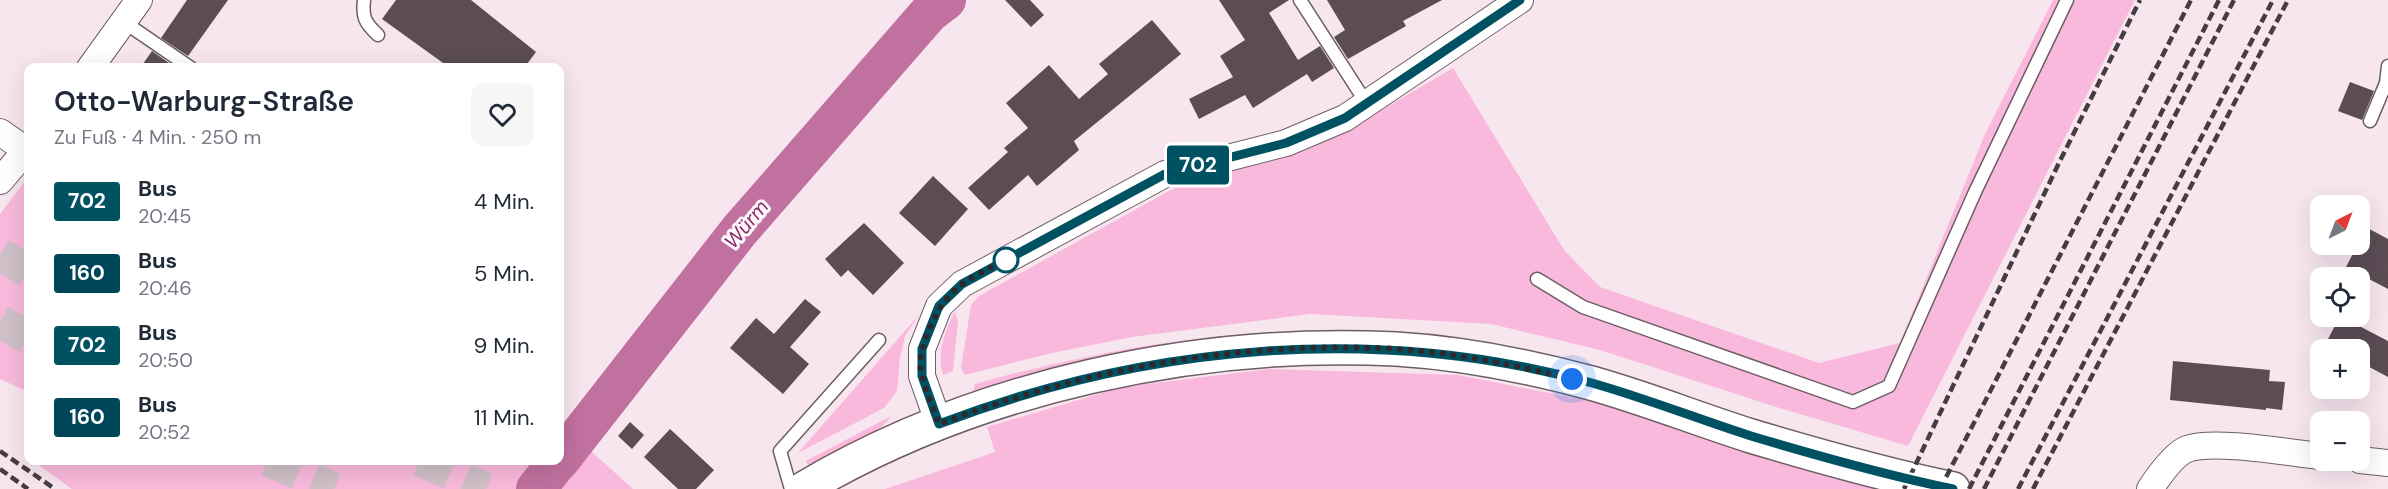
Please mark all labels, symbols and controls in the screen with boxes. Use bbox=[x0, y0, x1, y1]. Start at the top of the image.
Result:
text: Otto-Warburg-Straße bbox=[54, 83, 354, 120]
button: heart bbox=[471, 83, 534, 146]
text: Zu Fuß · 4 Min. · 250 m bbox=[54, 124, 261, 150]
line badge: 702 bbox=[1164, 146, 1232, 184]
text: 702 bbox=[1179, 151, 1217, 179]
text: Bus bbox=[138, 174, 177, 203]
text: 702 bbox=[68, 187, 106, 215]
text: 4 Min. bbox=[474, 187, 534, 216]
water label: Würm bbox=[718, 194, 774, 254]
north arrow bbox=[2310, 195, 2370, 255]
map controls bbox=[2310, 195, 2370, 471]
text: 20:45 bbox=[138, 203, 191, 229]
text: Bus bbox=[138, 246, 177, 275]
unlabelled marker bbox=[993, 247, 1019, 273]
text: 160 bbox=[69, 259, 105, 287]
text: 5 Min. bbox=[474, 259, 534, 288]
button: locate bbox=[2310, 267, 2370, 327]
text: 20:46 bbox=[138, 275, 192, 301]
text: Bus bbox=[138, 318, 177, 347]
text: 702 bbox=[68, 331, 106, 359]
text: 9 Min. bbox=[474, 331, 534, 360]
button: + bbox=[2310, 339, 2370, 399]
text: 20:50 bbox=[138, 347, 193, 373]
your location bbox=[1557, 364, 1587, 394]
text: Bus bbox=[138, 390, 177, 419]
text: 160 bbox=[69, 403, 105, 431]
text: 11 Min. bbox=[474, 403, 534, 432]
button: − bbox=[2310, 411, 2370, 471]
text: 20:52 bbox=[138, 419, 190, 445]

